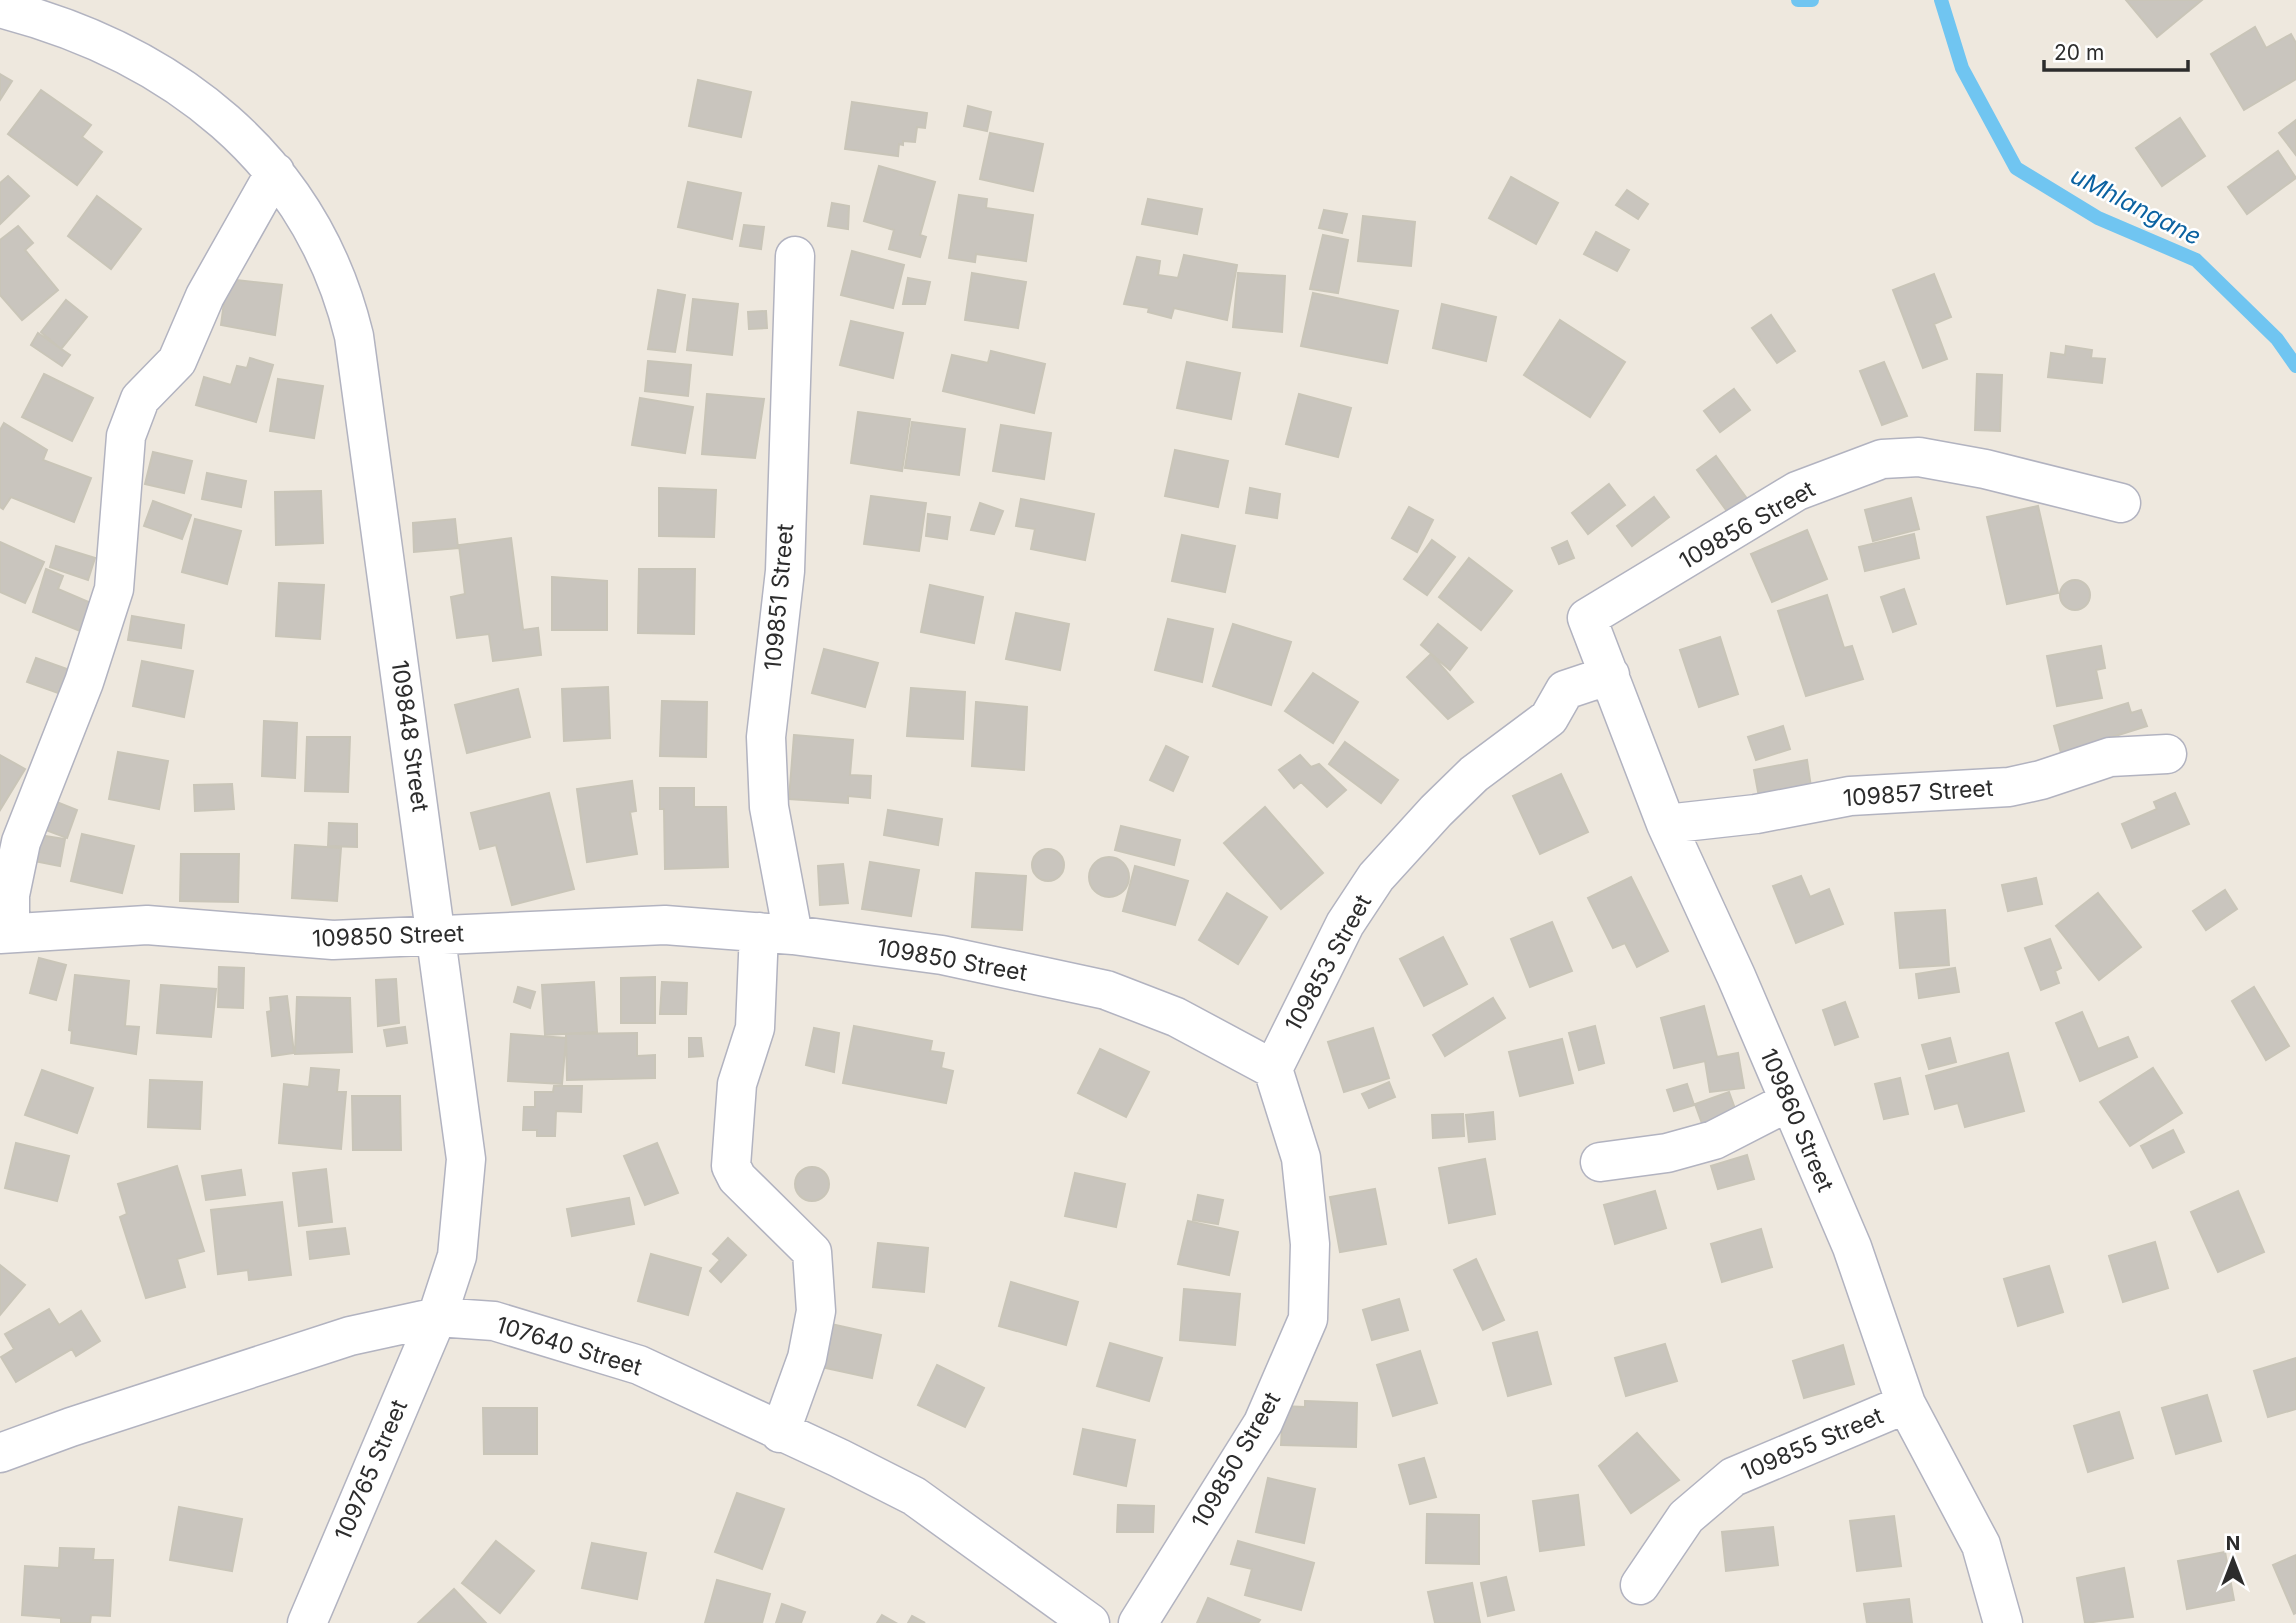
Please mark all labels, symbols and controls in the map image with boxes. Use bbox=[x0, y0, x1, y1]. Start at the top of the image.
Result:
scale bar bbox=[2044, 28, 2188, 72]
text: 20 m bbox=[2054, 40, 2104, 65]
water label: uMhlangane bbox=[2066, 161, 2206, 251]
street label: 109856 Street bbox=[1674, 475, 1820, 575]
street label: 109851 Street bbox=[759, 522, 799, 671]
street label: 109848 Street bbox=[386, 658, 435, 814]
street label: 109857 Street bbox=[1842, 774, 1995, 812]
street label: 109853 Street bbox=[1279, 889, 1377, 1036]
street label: 109850 Street bbox=[311, 919, 465, 953]
street label: 109850 Street bbox=[875, 933, 1030, 987]
street label: 109860 Street bbox=[1754, 1044, 1840, 1196]
street label: 107640 Street bbox=[493, 1311, 646, 1382]
street label: 109850 Street bbox=[1186, 1387, 1286, 1533]
street label: 109765 Street bbox=[329, 1395, 413, 1544]
street label: 109855 Street bbox=[1737, 1401, 1888, 1487]
north arrow bbox=[2198, 1525, 2268, 1595]
text: N bbox=[2226, 1532, 2240, 1555]

